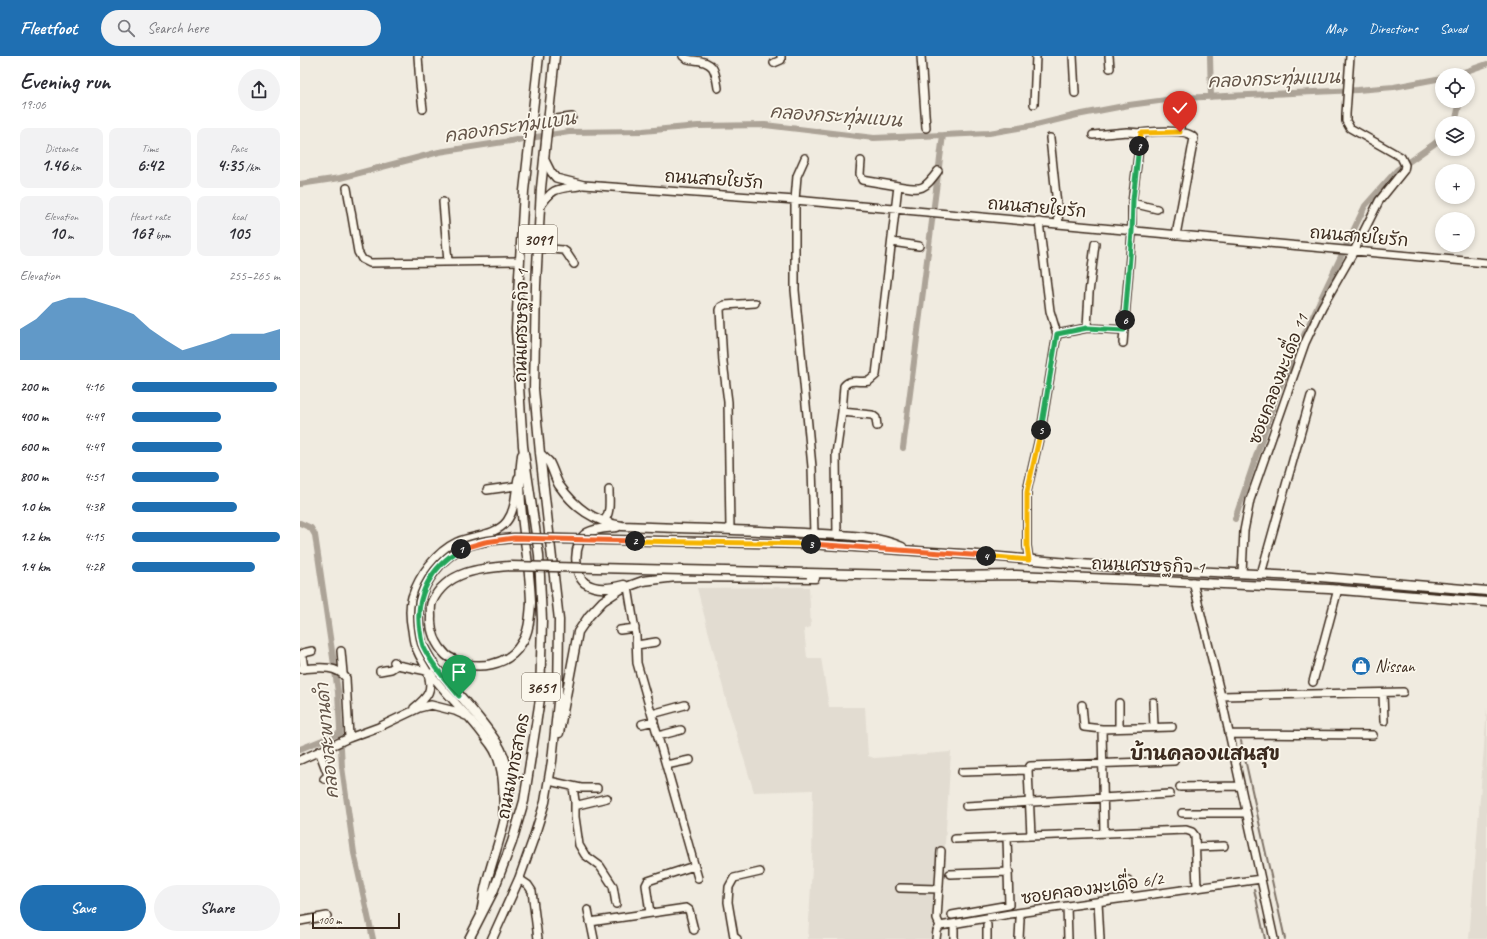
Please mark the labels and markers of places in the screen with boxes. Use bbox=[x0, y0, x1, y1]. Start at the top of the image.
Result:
pin bbox=[1163, 91, 1197, 132]
pin: 7 bbox=[1129, 136, 1149, 156]
pin: 6 bbox=[1115, 310, 1135, 330]
pin: 5 bbox=[1031, 420, 1051, 440]
pin: 2 bbox=[625, 531, 645, 551]
pin: 3 bbox=[801, 534, 821, 554]
pin: 1 bbox=[451, 539, 471, 559]
pin: 4 bbox=[976, 546, 996, 566]
pin bbox=[442, 655, 476, 696]
shop icon: Nissan bbox=[1350, 655, 1372, 677]
place label: Nissan bbox=[1375, 656, 1416, 677]

